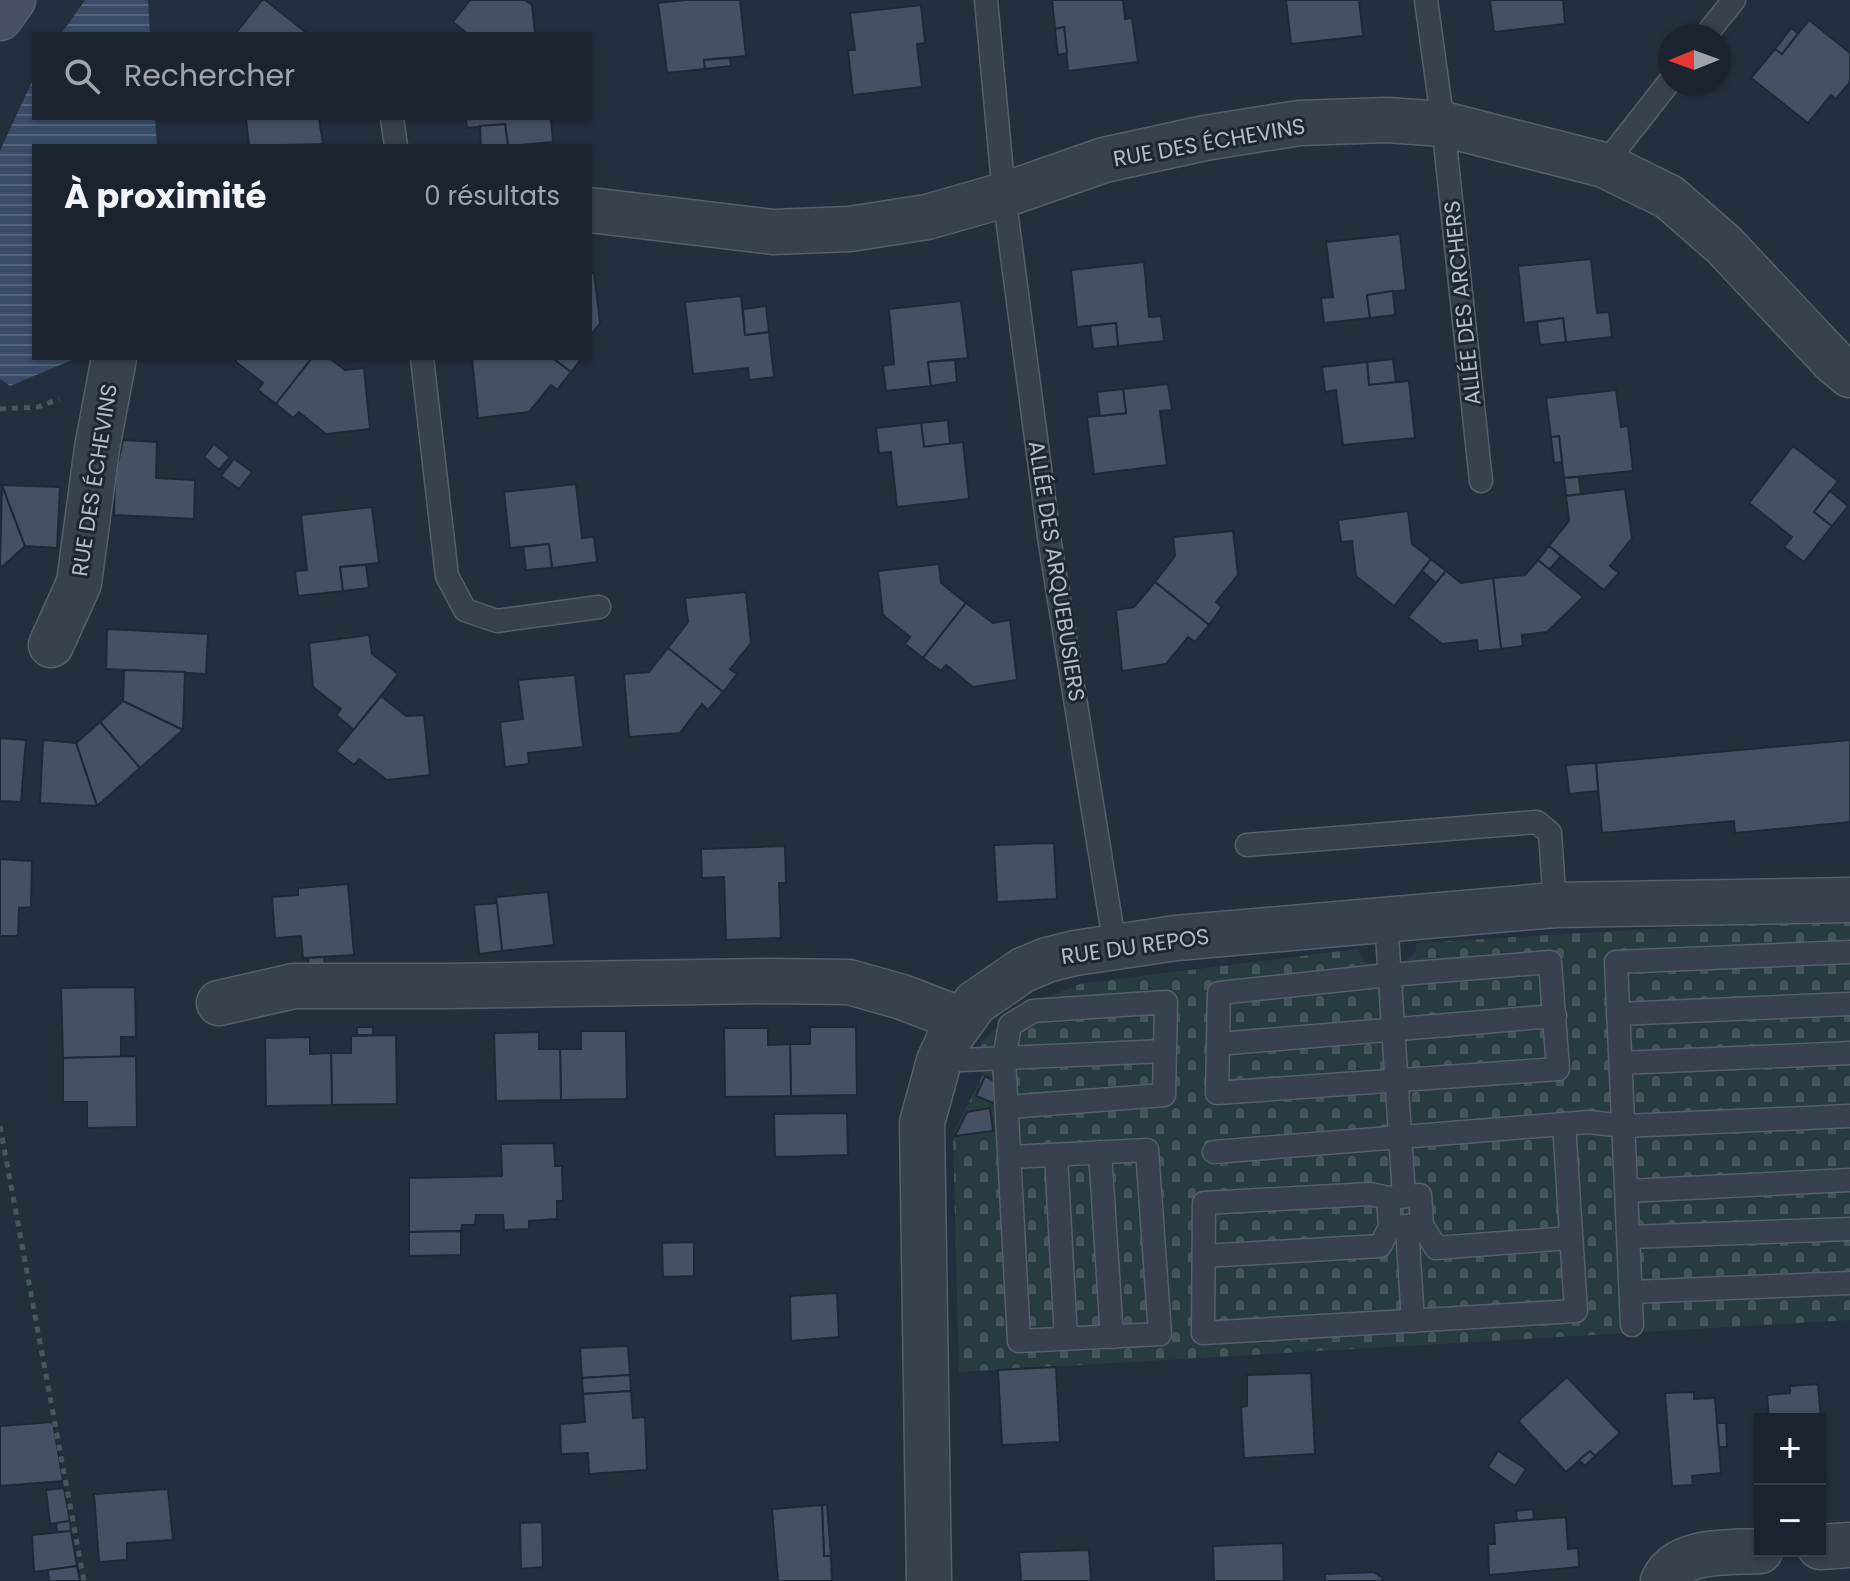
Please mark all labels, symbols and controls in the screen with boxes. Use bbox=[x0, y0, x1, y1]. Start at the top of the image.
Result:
north arrow bbox=[1658, 24, 1730, 96]
search box bbox=[32, 32, 592, 120]
icon: search bbox=[60, 54, 104, 98]
text: Rechercher bbox=[124, 54, 295, 97]
street label: RUE DES ÉCHEVINS bbox=[1111, 110, 1308, 175]
text: À proximité bbox=[64, 172, 266, 220]
text: 0 résultats bbox=[424, 178, 560, 214]
street label: ALLÉE DES ARCHERS bbox=[1436, 199, 1489, 407]
street label: RUE DES ÉCHEVINS bbox=[64, 382, 125, 579]
street label: ALLÉE DES ARQUEBUSIERS bbox=[1021, 438, 1092, 704]
street label: RUE DU REPOS bbox=[1059, 921, 1211, 972]
map controls bbox=[1754, 1413, 1826, 1557]
button: + bbox=[1754, 1413, 1826, 1485]
button: − bbox=[1754, 1485, 1826, 1557]

